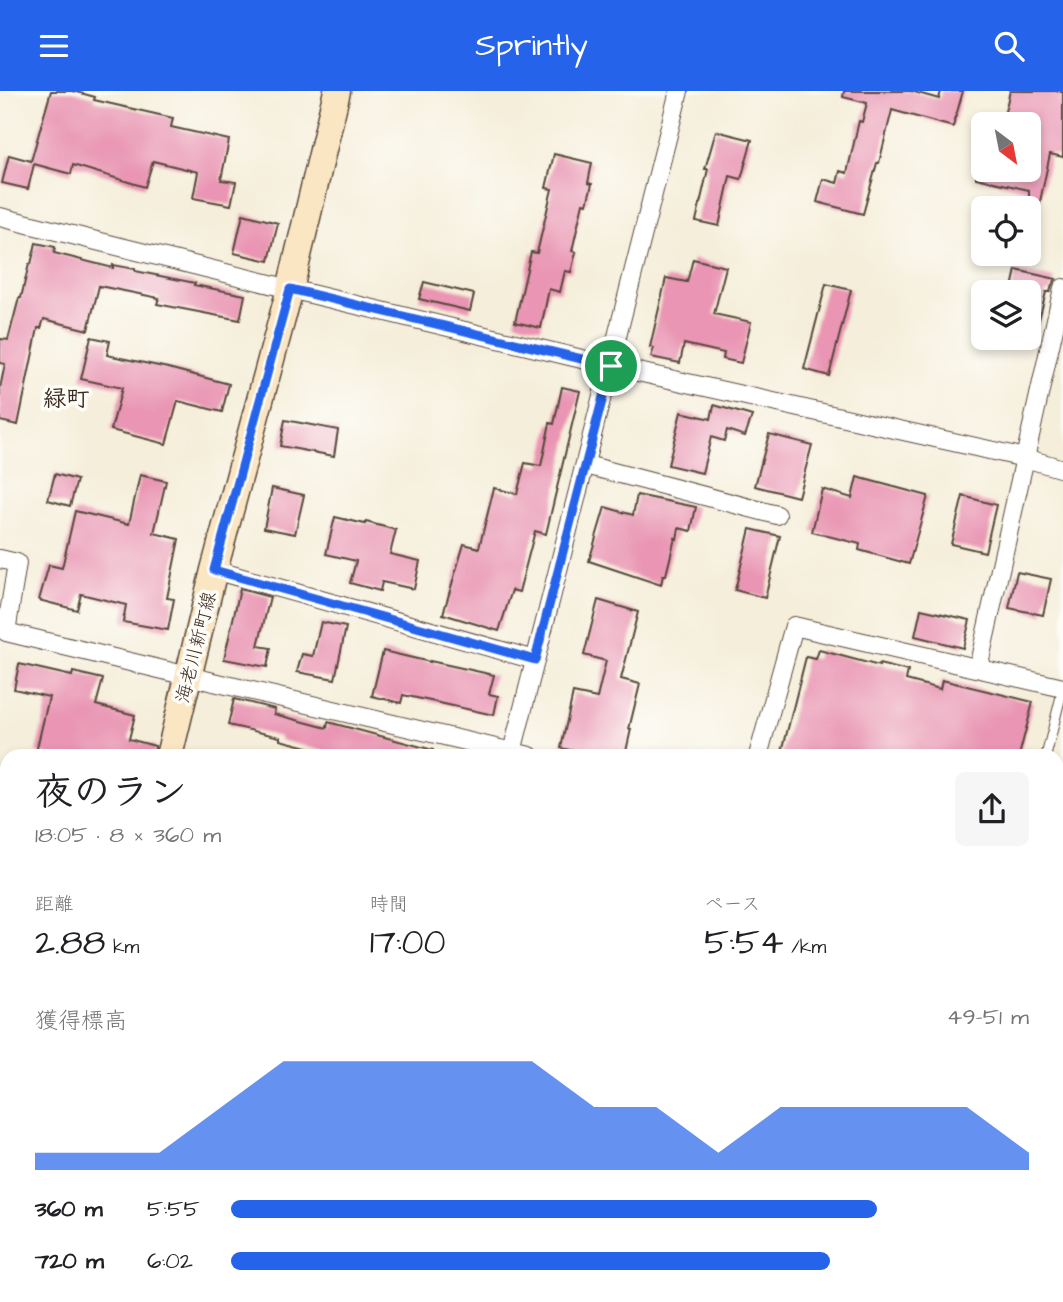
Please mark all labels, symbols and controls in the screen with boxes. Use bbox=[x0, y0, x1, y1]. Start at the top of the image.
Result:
text: Sprintly bbox=[475, 23, 588, 68]
icon: menu bbox=[35, 27, 73, 65]
icon: search bbox=[990, 27, 1028, 65]
north arrow bbox=[971, 112, 1041, 182]
map controls bbox=[971, 112, 1041, 350]
button: locate bbox=[971, 196, 1041, 266]
button: layers bbox=[971, 280, 1041, 350]
pin bbox=[581, 336, 641, 396]
icon: arrive bbox=[592, 347, 630, 385]
district label: 緑町 bbox=[43, 383, 89, 415]
street label: 海老川新町線 bbox=[170, 589, 223, 706]
text: 夜のラン bbox=[35, 767, 187, 819]
button: share bbox=[955, 772, 1029, 846]
text: 18:05 · 8 × 360 m bbox=[35, 819, 221, 851]
text: 距離 bbox=[35, 891, 73, 918]
text: 時間 bbox=[370, 891, 408, 918]
text: ペース bbox=[704, 891, 760, 918]
text: 2.88 bbox=[35, 918, 105, 967]
text: 17:00 bbox=[370, 918, 446, 967]
text: 5:54 bbox=[704, 918, 784, 967]
text: km bbox=[105, 934, 139, 961]
text: /km bbox=[784, 934, 826, 961]
text: 49–51 m bbox=[947, 1001, 1029, 1033]
text: 獲得標高 bbox=[35, 1005, 127, 1037]
text: 360 m bbox=[35, 1193, 103, 1225]
text: 5:55 bbox=[147, 1193, 200, 1225]
text: 720 m bbox=[35, 1245, 104, 1277]
text: 6:02 bbox=[147, 1245, 193, 1277]

